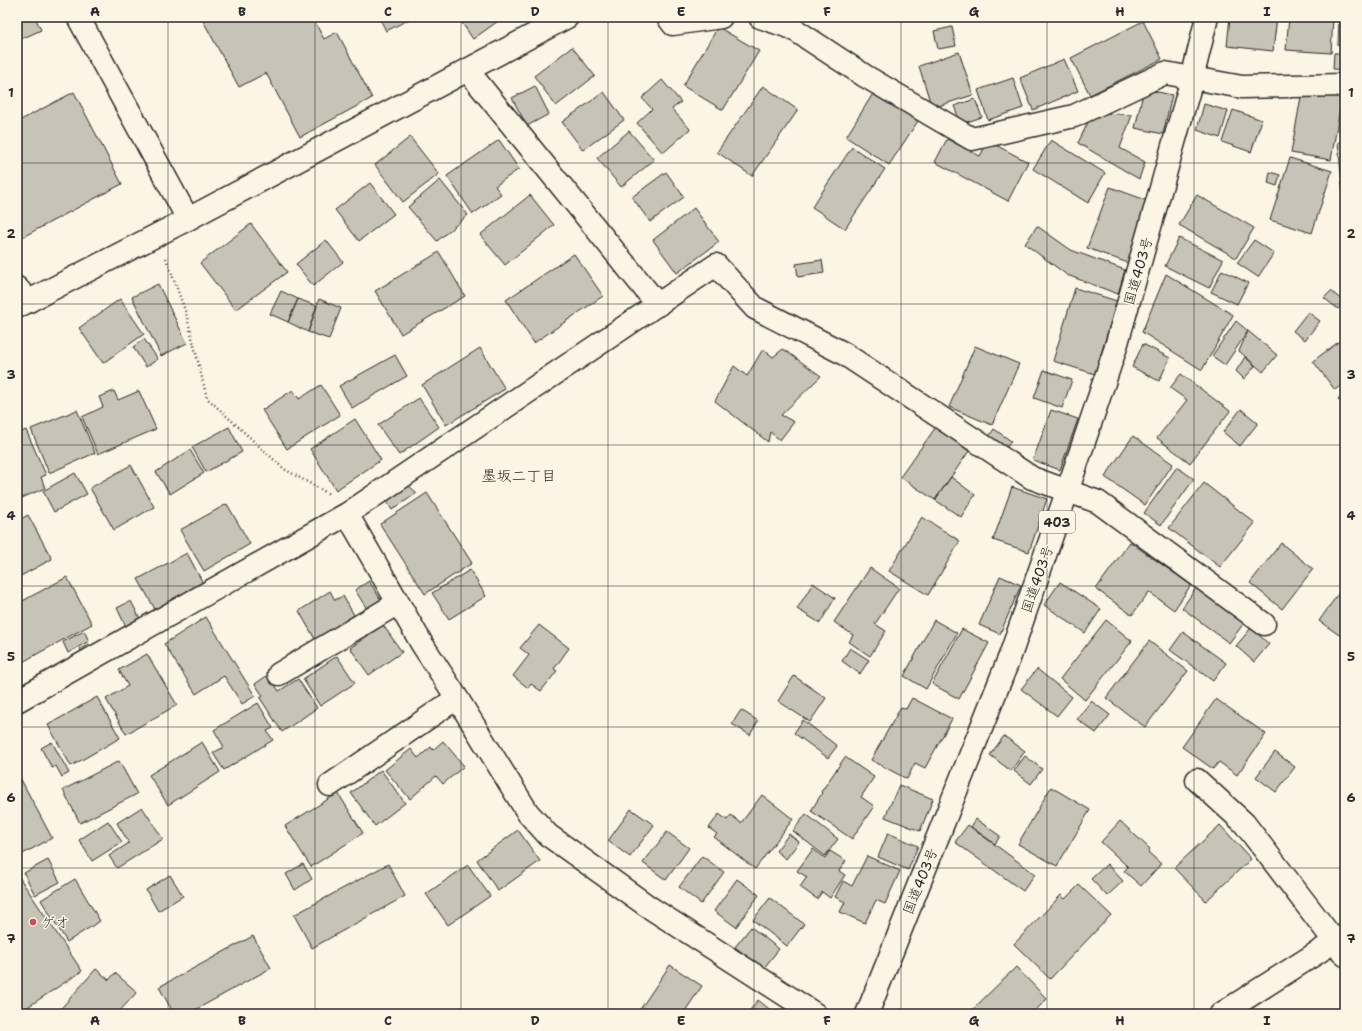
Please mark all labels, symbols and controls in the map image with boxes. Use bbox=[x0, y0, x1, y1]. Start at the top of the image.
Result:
text: A bbox=[90, 3, 100, 20]
text: B bbox=[238, 3, 246, 20]
text: C bbox=[384, 3, 392, 20]
text: D bbox=[530, 3, 540, 20]
text: E bbox=[677, 3, 686, 20]
text: F bbox=[823, 3, 831, 20]
text: G bbox=[969, 3, 980, 20]
text: H bbox=[1115, 3, 1125, 20]
text: I bbox=[1263, 3, 1271, 20]
text: 1 bbox=[8, 84, 14, 101]
text: 1 bbox=[1348, 84, 1354, 101]
text: 2 bbox=[6, 225, 16, 242]
text: 2 bbox=[1346, 225, 1356, 242]
street label: 国道403号 bbox=[1120, 235, 1156, 307]
text: 3 bbox=[6, 366, 16, 383]
text: 3 bbox=[1346, 366, 1356, 383]
district label: 墨坂二丁目 bbox=[481, 466, 557, 486]
text: 4 bbox=[6, 507, 16, 524]
text: 4 bbox=[1346, 507, 1356, 524]
road number: 403 bbox=[1039, 511, 1075, 533]
street label: 国道403号 bbox=[1017, 543, 1057, 615]
text: 5 bbox=[7, 648, 15, 665]
text: 5 bbox=[1347, 648, 1355, 665]
text: 6 bbox=[6, 789, 16, 806]
text: 6 bbox=[1346, 789, 1356, 806]
street label: 国道403号 bbox=[898, 845, 942, 917]
place label: ゲオ bbox=[41, 913, 69, 931]
marker: ゲオ bbox=[28, 917, 38, 927]
text: 7 bbox=[6, 930, 16, 947]
text: 7 bbox=[1346, 930, 1356, 947]
text: A bbox=[90, 1012, 100, 1029]
text: B bbox=[238, 1012, 246, 1029]
text: C bbox=[384, 1012, 392, 1029]
text: D bbox=[530, 1012, 540, 1029]
text: E bbox=[677, 1012, 686, 1029]
text: F bbox=[823, 1012, 831, 1029]
text: G bbox=[969, 1012, 980, 1029]
text: H bbox=[1115, 1012, 1125, 1029]
text: I bbox=[1263, 1012, 1271, 1029]

